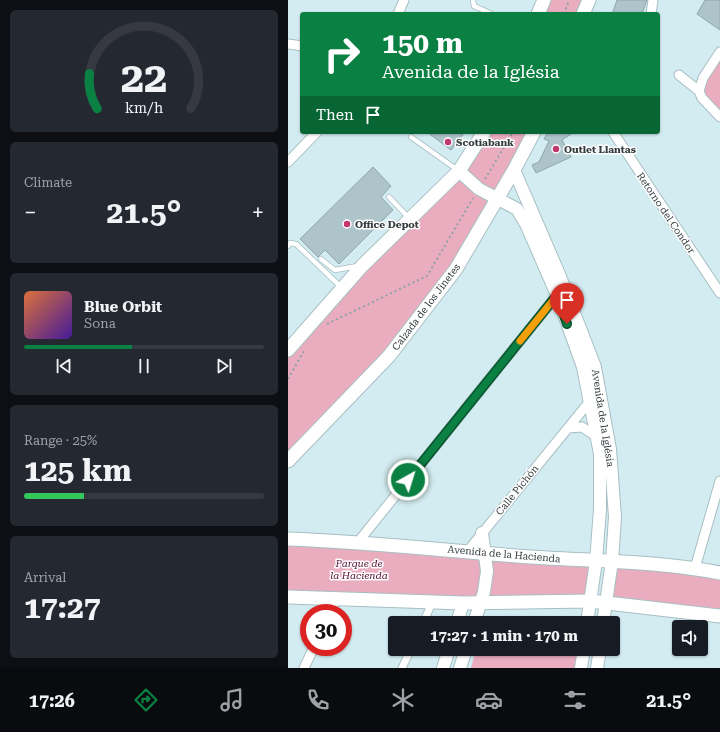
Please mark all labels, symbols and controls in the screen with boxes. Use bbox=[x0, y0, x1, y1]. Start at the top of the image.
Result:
text: 150 m bbox=[382, 27, 463, 60]
icon: right bbox=[316, 28, 368, 80]
text: 22 bbox=[121, 53, 167, 102]
text: Avenida de la Iglésia bbox=[382, 61, 560, 82]
text: km/h bbox=[125, 99, 163, 115]
icon: arrive bbox=[362, 104, 384, 126]
text: Then bbox=[316, 106, 354, 124]
marker: Scotiabank bbox=[443, 137, 453, 147]
place label: Scotiabank bbox=[456, 137, 514, 148]
marker: Outlet Llantas bbox=[551, 144, 561, 154]
place label: Outlet Llantas bbox=[564, 144, 636, 155]
street label: Retorno del Condor bbox=[635, 170, 697, 256]
text: Climate bbox=[24, 175, 72, 190]
text: 21.5° bbox=[107, 195, 181, 230]
text: − bbox=[24, 200, 36, 225]
text: + bbox=[252, 200, 264, 225]
marker: Office Depot bbox=[342, 219, 352, 229]
place label: Office Depot bbox=[355, 219, 419, 230]
street label: Calzada de los Jinetes bbox=[390, 261, 462, 353]
pin bbox=[550, 283, 584, 324]
icon: arrive bbox=[556, 289, 578, 311]
text: Blue Orbit bbox=[84, 298, 162, 316]
text: Sona bbox=[84, 316, 116, 331]
icon: previous bbox=[53, 355, 75, 377]
icon: pause bbox=[133, 355, 155, 377]
icon: next bbox=[213, 355, 235, 377]
street label: Avenida de la Iglésia bbox=[590, 368, 616, 468]
text: Range · 25% bbox=[24, 433, 97, 448]
text: 125 km bbox=[24, 453, 132, 488]
position arrow bbox=[387, 459, 429, 501]
street label: Calle Pichón bbox=[494, 462, 541, 517]
street label: Avenida de la Hacienda bbox=[447, 544, 562, 564]
park label: Parque de la Hacienda bbox=[330, 558, 388, 581]
text: Arrival bbox=[24, 570, 66, 585]
text: 17:27 bbox=[24, 590, 101, 625]
speed limit sign: 30 bbox=[300, 604, 352, 656]
map controls bbox=[672, 620, 708, 656]
button: sound bbox=[672, 620, 708, 656]
text: 17:27 · 1 min · 170 m bbox=[430, 627, 578, 645]
icon: directions bbox=[132, 686, 160, 714]
icon: music bbox=[218, 686, 246, 714]
icon: phone bbox=[304, 686, 332, 714]
icon: climate bbox=[389, 686, 417, 714]
icon: car bbox=[475, 686, 503, 714]
icon: filters bbox=[561, 686, 589, 714]
text: 17:26 bbox=[29, 690, 75, 711]
text: 21.5° bbox=[646, 690, 691, 711]

